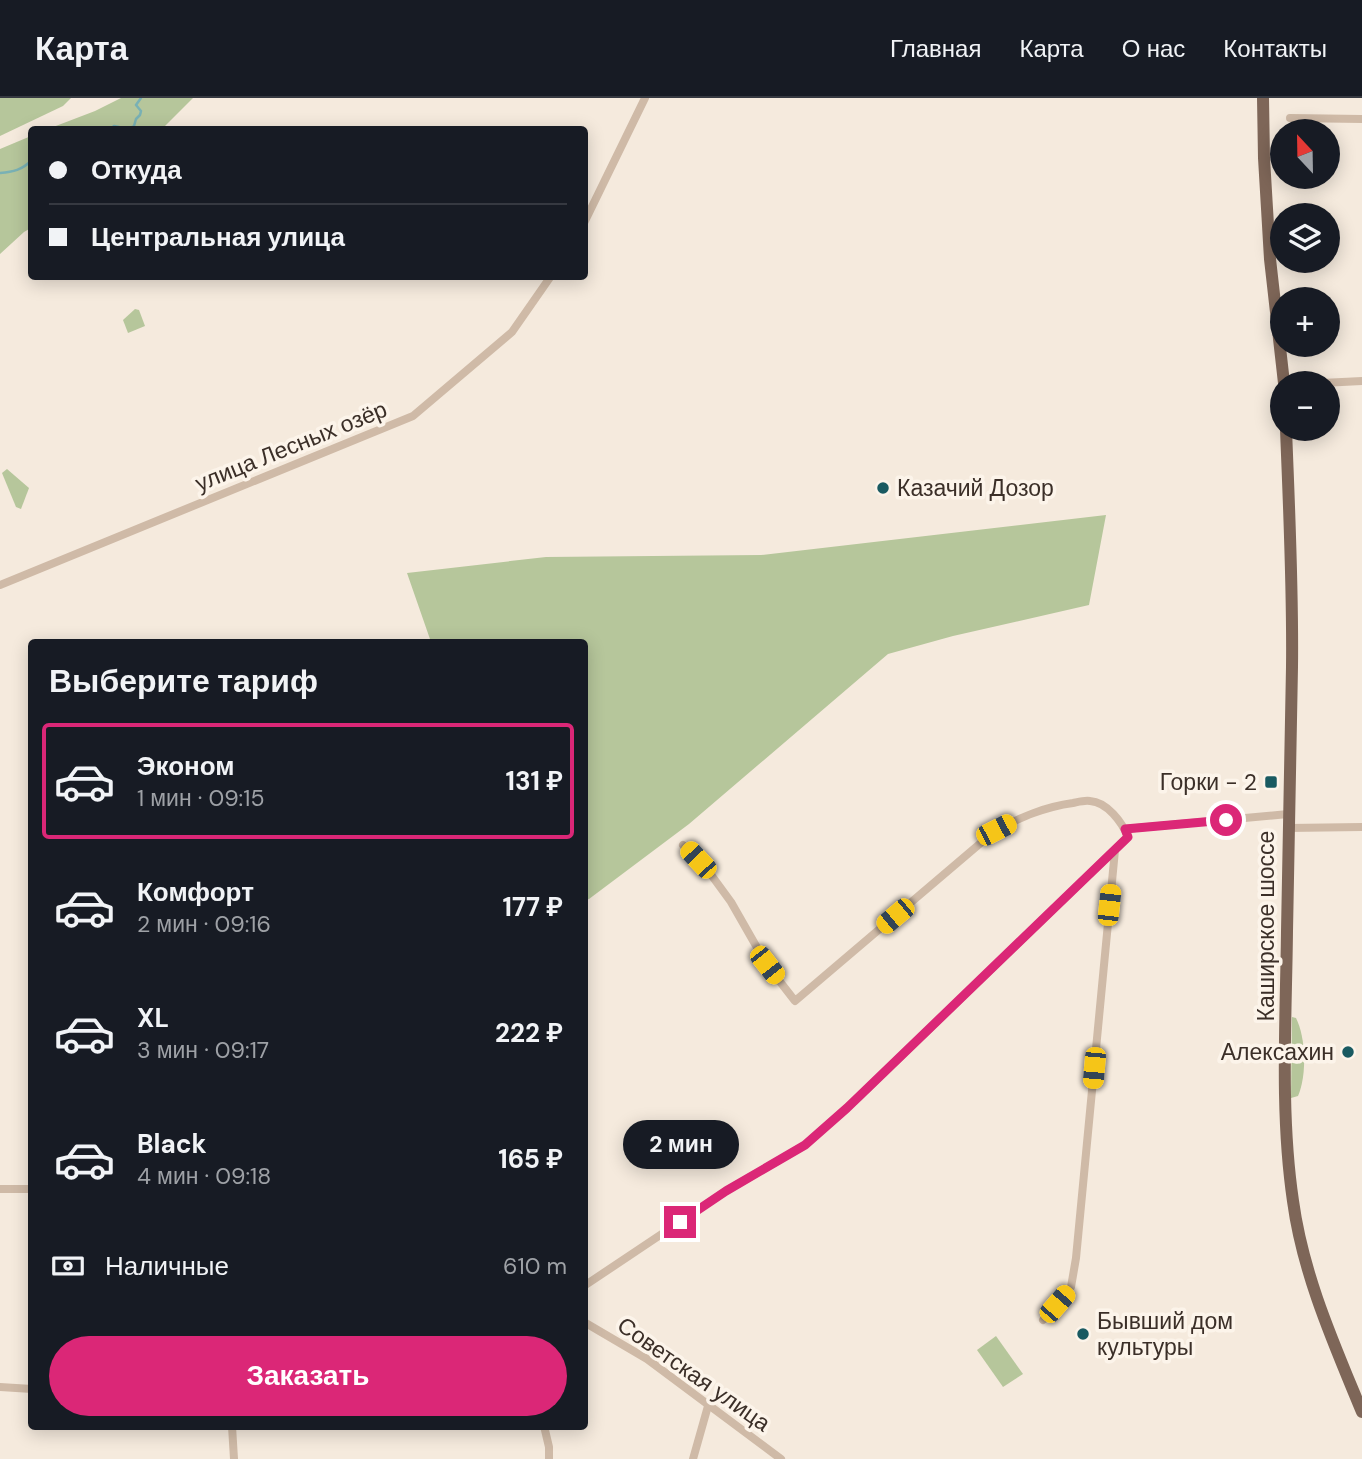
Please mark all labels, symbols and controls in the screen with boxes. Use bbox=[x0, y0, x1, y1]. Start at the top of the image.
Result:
text: Карта bbox=[35, 27, 128, 70]
text: Главная bbox=[890, 33, 981, 64]
text: Карта bbox=[1019, 33, 1084, 64]
text: О нас bbox=[1122, 33, 1185, 64]
text: Контакты bbox=[1223, 33, 1327, 64]
north arrow bbox=[1270, 119, 1340, 189]
map controls bbox=[1270, 119, 1340, 441]
text: Откуда bbox=[91, 153, 182, 187]
button: layers bbox=[1270, 203, 1340, 273]
text: Центральная улица bbox=[91, 220, 345, 254]
button: + bbox=[1270, 287, 1340, 357]
button: − bbox=[1270, 371, 1340, 441]
street label: улица Лесных озёр bbox=[191, 394, 391, 498]
place label: Казачий Дозор bbox=[897, 473, 1054, 503]
marker: Казачий Дозор bbox=[875, 480, 891, 496]
text: Выберите тариф bbox=[49, 660, 318, 702]
text: Эконом bbox=[137, 749, 235, 783]
icon: car bbox=[53, 750, 116, 813]
text: 131 ₽ bbox=[505, 764, 563, 798]
place label: Горки - 2 bbox=[1160, 767, 1257, 797]
marker: Горки - 2 bbox=[1263, 774, 1279, 790]
text: 1 мин · 09:15 bbox=[137, 783, 264, 813]
route start bbox=[1210, 804, 1242, 836]
car bbox=[973, 811, 1020, 849]
street label: Каширское шоссе bbox=[1251, 831, 1281, 1021]
car bbox=[676, 837, 721, 883]
text: Комфорт bbox=[137, 875, 254, 909]
icon: car bbox=[53, 876, 116, 939]
car bbox=[1097, 883, 1122, 927]
text: 177 ₽ bbox=[502, 890, 563, 924]
car bbox=[873, 894, 918, 938]
text: 2 мин · 09:16 bbox=[137, 909, 271, 939]
car bbox=[746, 942, 789, 988]
text: XL bbox=[137, 1001, 169, 1035]
icon: car bbox=[53, 1002, 116, 1065]
text: 222 ₽ bbox=[495, 1016, 563, 1050]
text: 3 мин · 09:17 bbox=[137, 1035, 269, 1065]
place label: Алексахин bbox=[1221, 1037, 1334, 1067]
marker: Алексахин bbox=[1340, 1044, 1356, 1060]
car bbox=[1082, 1046, 1107, 1090]
callout: 2 мин bbox=[622, 1121, 738, 1170]
text: Black bbox=[137, 1127, 207, 1161]
icon: car bbox=[53, 1128, 116, 1191]
text: 2 мин bbox=[649, 1129, 713, 1159]
text: 165 ₽ bbox=[498, 1142, 563, 1176]
text: 4 мин · 09:18 bbox=[137, 1161, 271, 1191]
route end bbox=[664, 1206, 696, 1238]
icon: cash bbox=[49, 1247, 87, 1285]
text: Наличные bbox=[105, 1249, 229, 1283]
text: 610 m bbox=[503, 1251, 567, 1281]
car bbox=[1036, 1281, 1079, 1327]
place label: Бывший дом культуры bbox=[1097, 1306, 1233, 1362]
street label: Советская улица bbox=[612, 1310, 777, 1438]
marker: Бывший дом культуры bbox=[1075, 1326, 1091, 1342]
button: Заказать bbox=[49, 1336, 567, 1416]

